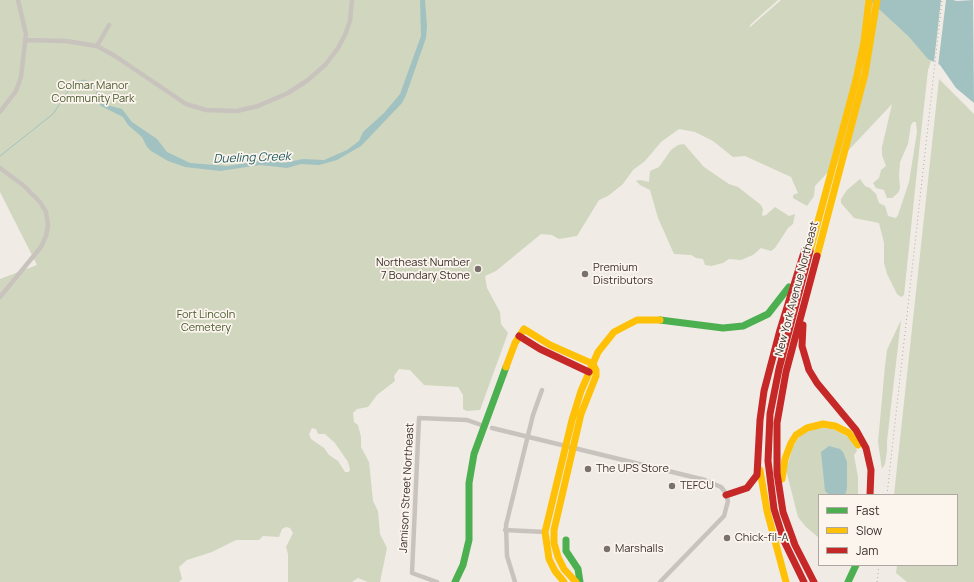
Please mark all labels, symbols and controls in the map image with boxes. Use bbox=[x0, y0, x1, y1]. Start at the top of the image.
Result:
park label: Colmar Manor Community Park bbox=[52, 79, 134, 105]
water label: Dueling Creek bbox=[213, 149, 291, 167]
street label: New York Avenue Northeast bbox=[773, 220, 821, 358]
place label: Northeast Number 7 Boundary Stone bbox=[376, 256, 470, 282]
place label: Premium Distributors bbox=[593, 261, 653, 287]
marker: Northeast Number 7 Boundary Stone bbox=[473, 264, 483, 274]
marker: Premium Distributors bbox=[580, 269, 590, 279]
park label: Fort Lincoln Cemetery bbox=[177, 308, 235, 334]
street label: Jamison Street Northeast bbox=[397, 423, 417, 553]
place label: The UPS Store bbox=[596, 462, 669, 476]
marker: The UPS Store bbox=[583, 464, 593, 474]
place label: TEFCU bbox=[680, 479, 714, 493]
marker: TEFCU bbox=[667, 481, 677, 491]
legend bbox=[818, 494, 958, 566]
text: Fast bbox=[856, 502, 880, 519]
text: Slow bbox=[856, 522, 882, 539]
place label: Chick-fil-A bbox=[735, 531, 788, 545]
marker: Chick-fil-A bbox=[722, 533, 732, 543]
place label: Marshalls bbox=[615, 542, 663, 556]
text: Jam bbox=[856, 542, 878, 559]
marker: Marshalls bbox=[602, 544, 612, 554]

